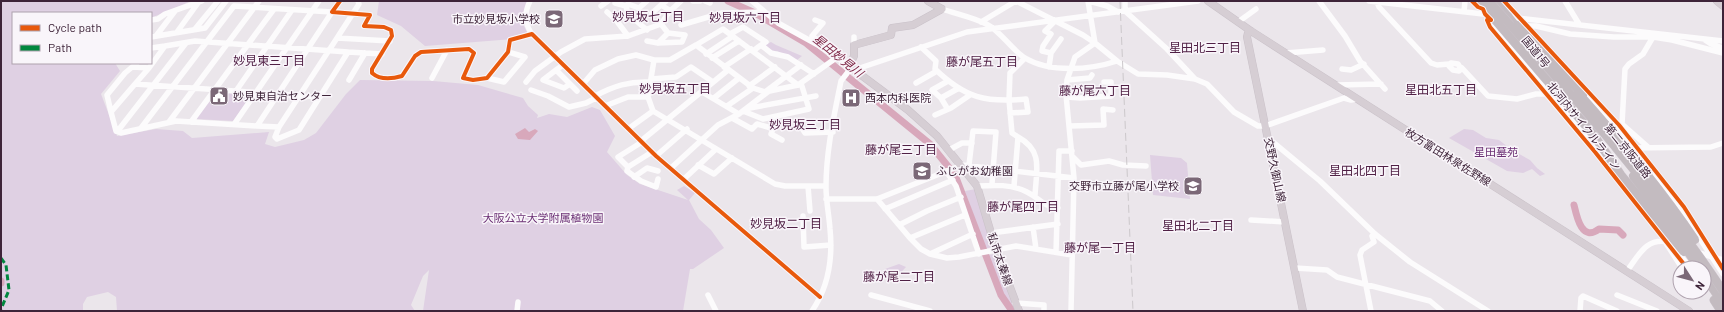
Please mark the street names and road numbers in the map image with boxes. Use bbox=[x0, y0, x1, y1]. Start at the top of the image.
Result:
street label: 国道1号 bbox=[1520, 33, 1553, 70]
street label: 北河内サイクルライン bbox=[1545, 79, 1624, 172]
street label: 第二京阪道路 bbox=[1603, 121, 1654, 180]
street label: 枚方富田林泉佐野線 bbox=[1403, 125, 1494, 188]
street label: 交野久御山線 bbox=[1262, 136, 1289, 204]
street label: 私市太秦線 bbox=[985, 231, 1016, 287]

